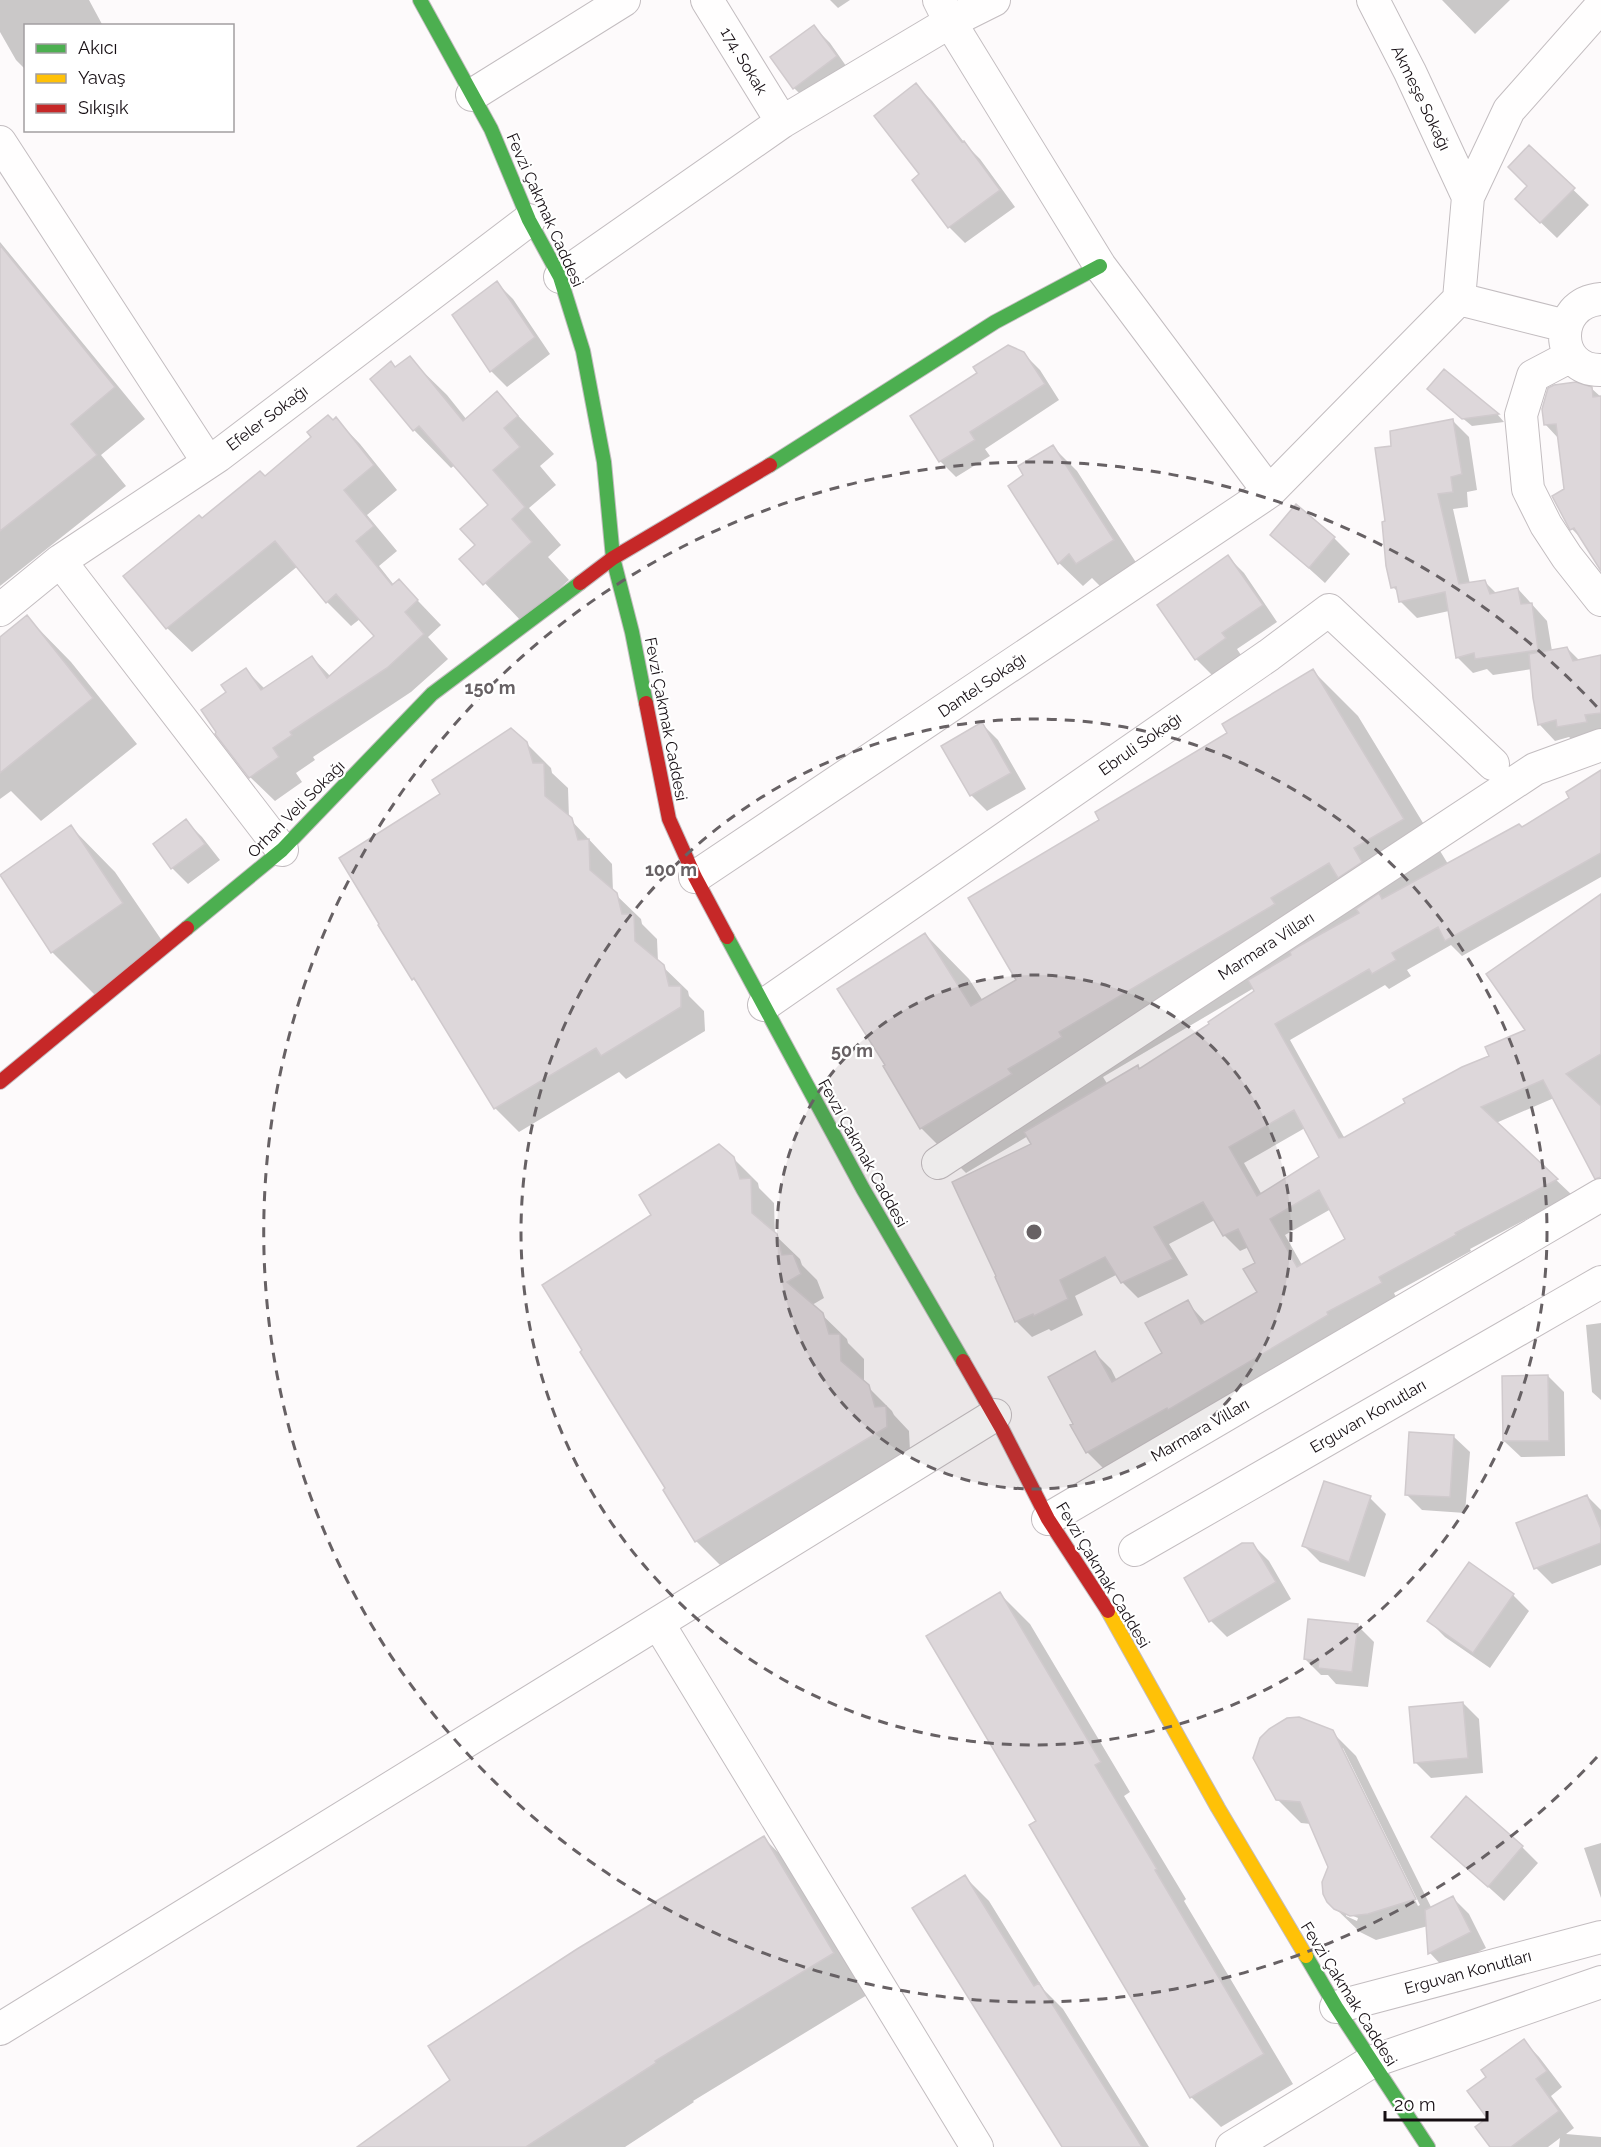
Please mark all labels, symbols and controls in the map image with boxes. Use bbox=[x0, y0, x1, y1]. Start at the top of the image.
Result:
legend bbox=[24, 24, 234, 132]
street label: 174. Sokak bbox=[716, 24, 772, 99]
text: Akıcı bbox=[78, 37, 117, 58]
street label: Akmeşe Sokağı bbox=[1387, 42, 1455, 154]
text: Yavaş bbox=[78, 67, 126, 88]
text: Sıkışık bbox=[78, 97, 129, 118]
street label: Fevzi Çakmak Caddesi bbox=[502, 130, 588, 290]
street label: Efeler Sokağı bbox=[223, 381, 311, 455]
street label: Fevzi Çakmak Caddesi bbox=[641, 636, 691, 802]
street label: Dantel Sokağı bbox=[935, 649, 1029, 721]
text: 150 m bbox=[465, 677, 516, 698]
street label: Ebruli Sokağı bbox=[1095, 709, 1185, 779]
street label: Orhan Veli Sokağı bbox=[244, 757, 348, 861]
text: 100 m bbox=[645, 859, 697, 880]
street label: Marmara Vilları bbox=[1215, 908, 1317, 984]
text: 50 m bbox=[831, 1040, 873, 1061]
street label: Fevzi Çakmak Caddesi bbox=[814, 1076, 912, 1230]
centre of rings bbox=[1024, 1222, 1044, 1242]
street label: Erguvan Konutları bbox=[1307, 1375, 1429, 1457]
street label: Marmara Vilları bbox=[1147, 1394, 1253, 1466]
street label: Fevzi Çakmak Caddesi bbox=[1052, 1499, 1154, 1651]
street label: Fevzi Çakmak Caddesi bbox=[1297, 1918, 1401, 2070]
street label: Erguvan Konutları bbox=[1402, 1946, 1534, 1998]
scale bar bbox=[1385, 2084, 1487, 2122]
text: 20 m bbox=[1394, 2094, 1436, 2115]

